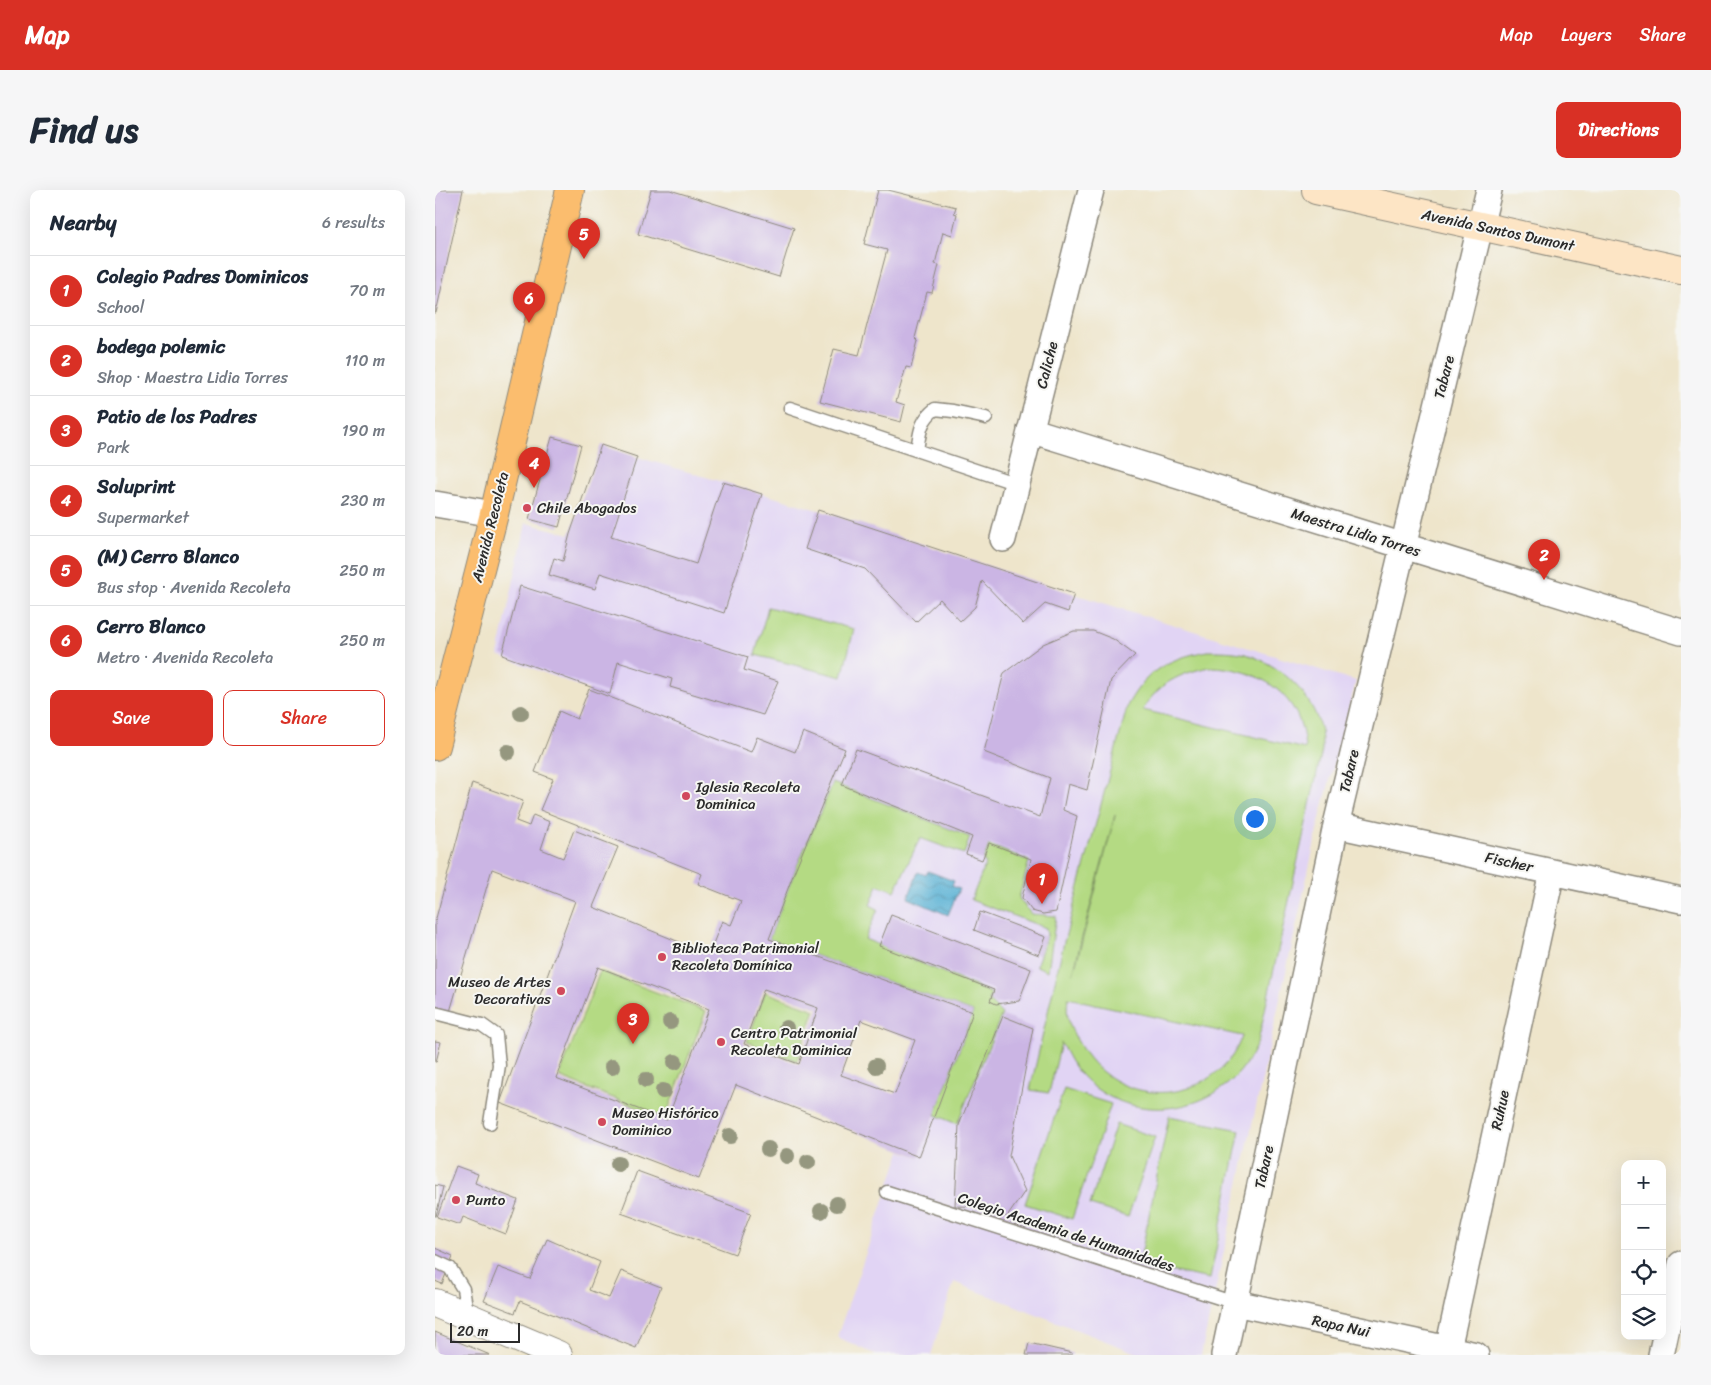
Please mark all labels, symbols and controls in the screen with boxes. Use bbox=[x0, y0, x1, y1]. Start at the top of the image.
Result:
text: Map bbox=[25, 14, 69, 56]
text: Map bbox=[1500, 19, 1533, 51]
text: Layers bbox=[1561, 19, 1612, 51]
text: Share bbox=[1640, 19, 1686, 51]
text: Find us bbox=[30, 99, 138, 161]
button: Directions bbox=[1556, 102, 1681, 158]
street label: Avenida Santos Dumont bbox=[1418, 201, 1578, 259]
text: Nearby bbox=[50, 204, 116, 242]
text: 6 results bbox=[322, 208, 385, 237]
pin: 5 bbox=[568, 218, 600, 259]
text: Colegio Padres Dominicos bbox=[97, 260, 308, 293]
text: 1 bbox=[63, 276, 69, 305]
text: 70 m bbox=[349, 276, 385, 305]
pin: 6 bbox=[513, 282, 545, 323]
text: School bbox=[97, 293, 144, 322]
text: bodega polemic bbox=[97, 330, 225, 363]
street label: Caliche bbox=[1029, 339, 1065, 391]
text: 2 bbox=[61, 346, 71, 375]
text: 110 m bbox=[345, 346, 385, 375]
street label: Tabare bbox=[1426, 353, 1462, 401]
text: Shop · Maestra Lidia Torres bbox=[97, 363, 288, 392]
text: Patio de los Padres bbox=[97, 400, 257, 433]
text: 3 bbox=[62, 416, 70, 445]
text: 190 m bbox=[342, 416, 385, 445]
text: Park bbox=[97, 433, 130, 462]
pin: 4 bbox=[518, 447, 550, 488]
street label: Avenida Recoleta bbox=[463, 469, 516, 586]
text: Soluprint bbox=[97, 470, 176, 503]
text: 4 bbox=[61, 486, 71, 515]
text: 230 m bbox=[340, 486, 385, 515]
place label: Chile Abogados bbox=[537, 495, 637, 521]
street label: Maestra Lidia Torres bbox=[1288, 500, 1424, 564]
marker: Chile Abogados bbox=[521, 502, 533, 514]
text: Supermarket bbox=[97, 503, 189, 532]
pin: 2 bbox=[1528, 539, 1560, 580]
text: (M) Cerro Blanco bbox=[97, 540, 239, 573]
text: 5 bbox=[61, 556, 71, 585]
text: 250 m bbox=[339, 556, 385, 585]
text: Bus stop · Avenida Recoleta bbox=[97, 573, 291, 602]
text: Cerro Blanco bbox=[97, 610, 205, 643]
text: 6 bbox=[61, 626, 71, 655]
text: 250 m bbox=[339, 626, 385, 655]
text: Metro · Avenida Recoleta bbox=[97, 643, 273, 672]
button: Save bbox=[50, 690, 213, 746]
button: Share bbox=[223, 690, 385, 746]
street label: Tabare bbox=[1331, 747, 1367, 795]
place label: Iglesia Recoleta Dominica bbox=[695, 774, 801, 817]
marker: Iglesia Recoleta Dominica bbox=[680, 790, 692, 802]
your location bbox=[1242, 806, 1268, 832]
street label: Fischer bbox=[1483, 844, 1536, 880]
pin: 1 bbox=[1026, 863, 1058, 904]
place label: Biblioteca Patrimonial Recoleta Domínica bbox=[672, 935, 820, 978]
marker: Biblioteca Patrimonial Recoleta Domínica bbox=[656, 951, 668, 963]
place label: Museo de Artes Decorativas bbox=[448, 969, 551, 1012]
marker: Museo de Artes Decorativas bbox=[555, 985, 567, 997]
pin: 3 bbox=[617, 1003, 649, 1044]
place label: Centro Patrimonial Recoleta Dominica bbox=[731, 1020, 858, 1063]
marker: Centro Patrimonial Recoleta Dominica bbox=[715, 1036, 727, 1048]
street label: Ruhue bbox=[1483, 1088, 1517, 1132]
place label: Museo Histórico Dominico bbox=[612, 1100, 719, 1143]
marker: Museo Histórico Dominico bbox=[596, 1116, 608, 1128]
street label: Tabare bbox=[1247, 1143, 1281, 1191]
map controls bbox=[1621, 1160, 1666, 1340]
button: + bbox=[1621, 1160, 1666, 1205]
street label: Colegio Academia de Humanidades bbox=[954, 1185, 1178, 1279]
place label: Punto bbox=[466, 1187, 506, 1213]
marker: Punto bbox=[450, 1194, 462, 1206]
button: − bbox=[1621, 1205, 1666, 1250]
button: locate bbox=[1621, 1250, 1666, 1295]
button: layers bbox=[1621, 1295, 1666, 1340]
street label: Rapa Nui bbox=[1310, 1307, 1373, 1345]
text: 20 m bbox=[457, 1319, 488, 1344]
scale bar bbox=[450, 1320, 520, 1343]

